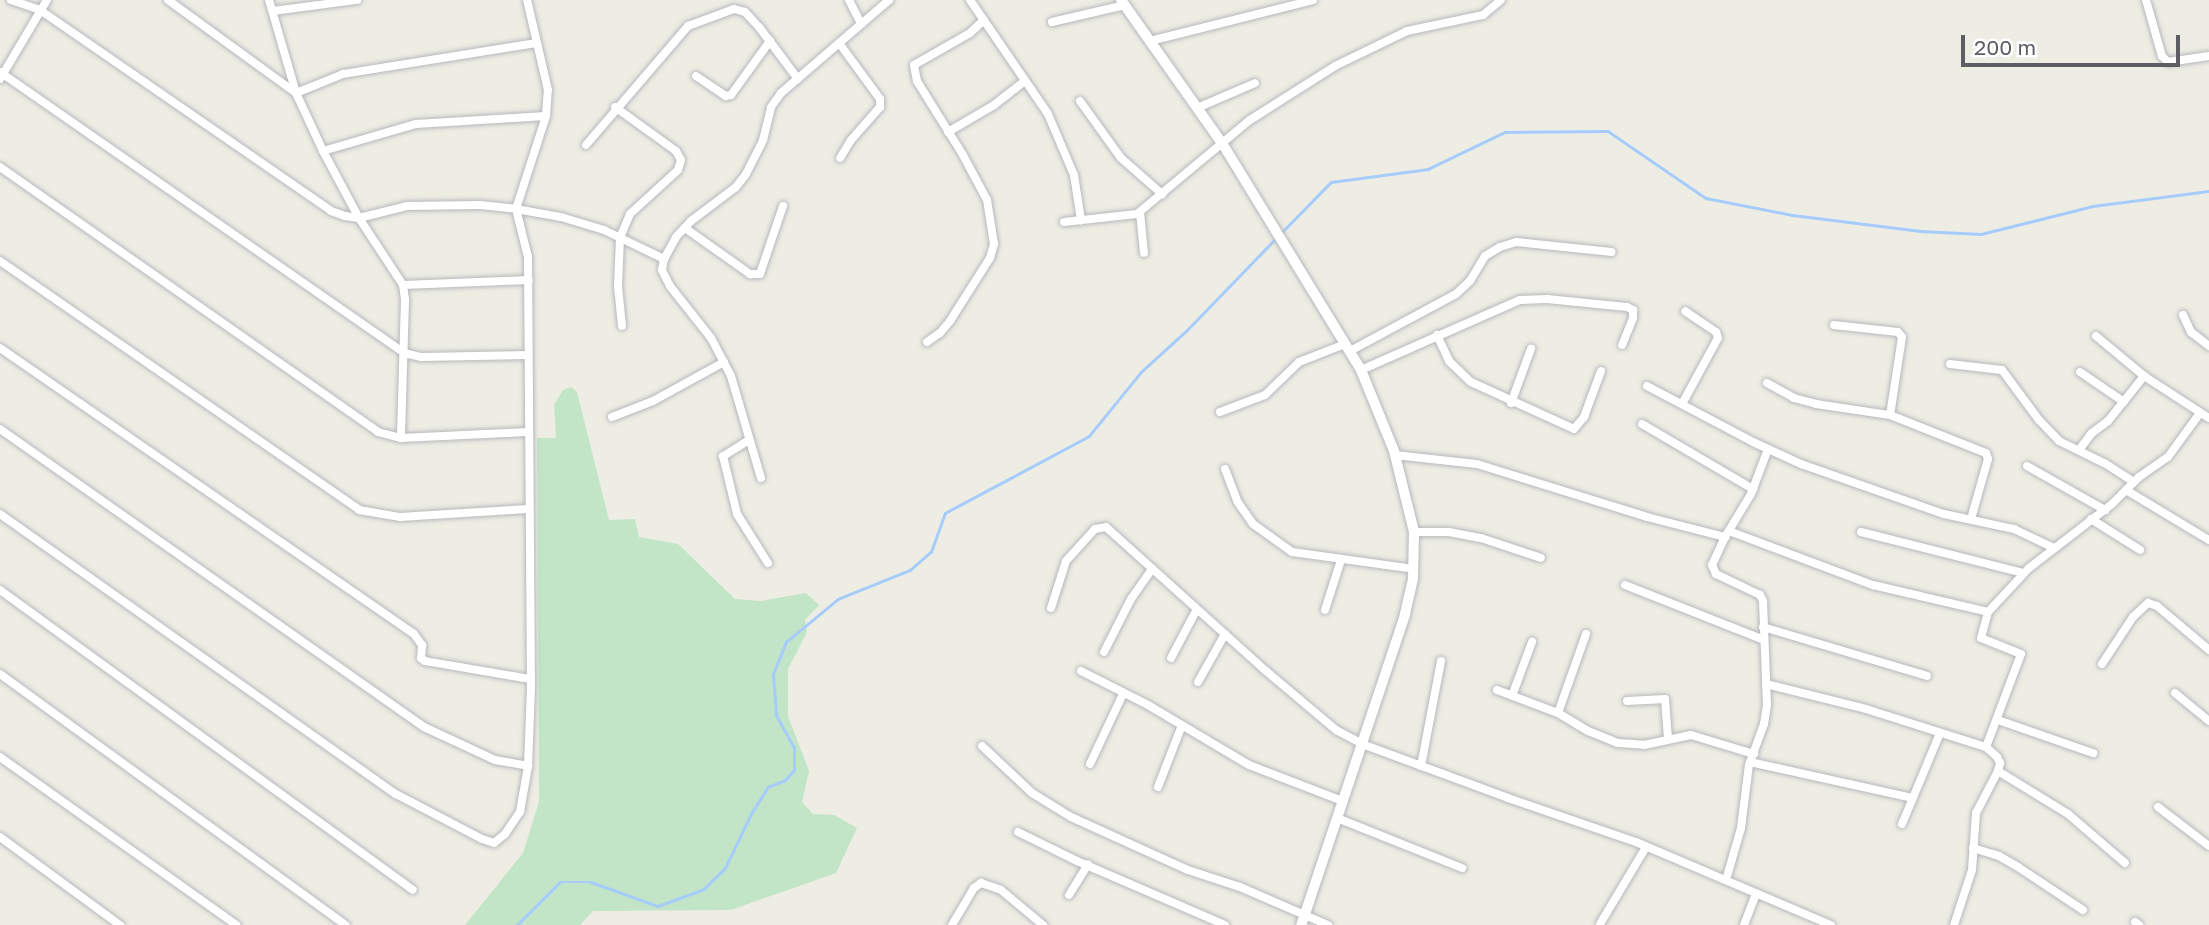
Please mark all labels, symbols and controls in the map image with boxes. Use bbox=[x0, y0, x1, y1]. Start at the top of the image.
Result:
scale bar bbox=[1964, 21, 2183, 65]
text: 200 m bbox=[1974, 34, 2036, 60]

